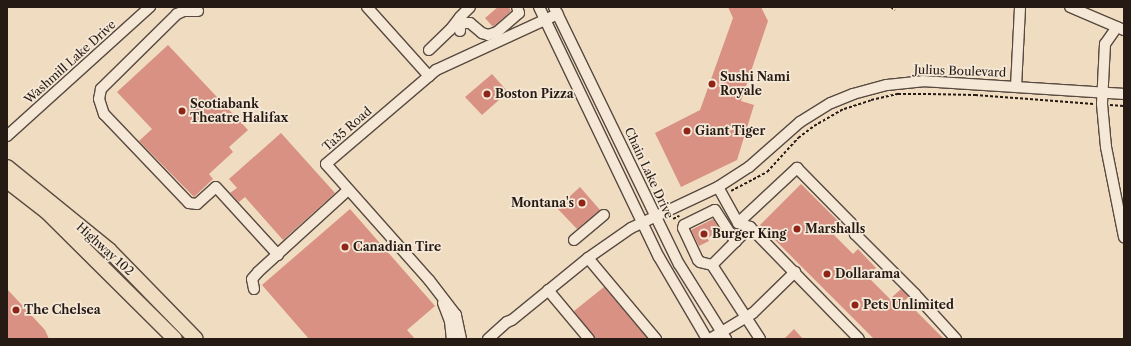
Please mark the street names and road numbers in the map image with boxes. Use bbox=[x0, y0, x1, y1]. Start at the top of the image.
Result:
street label: Washmill Lake Drive bbox=[21, 17, 119, 107]
street label: Julius Boulevard bbox=[914, 62, 1006, 80]
street label: Ta35 Road bbox=[320, 104, 374, 154]
street label: Chain Lake Drive bbox=[622, 125, 676, 221]
street label: Highway 102 bbox=[73, 219, 137, 279]

